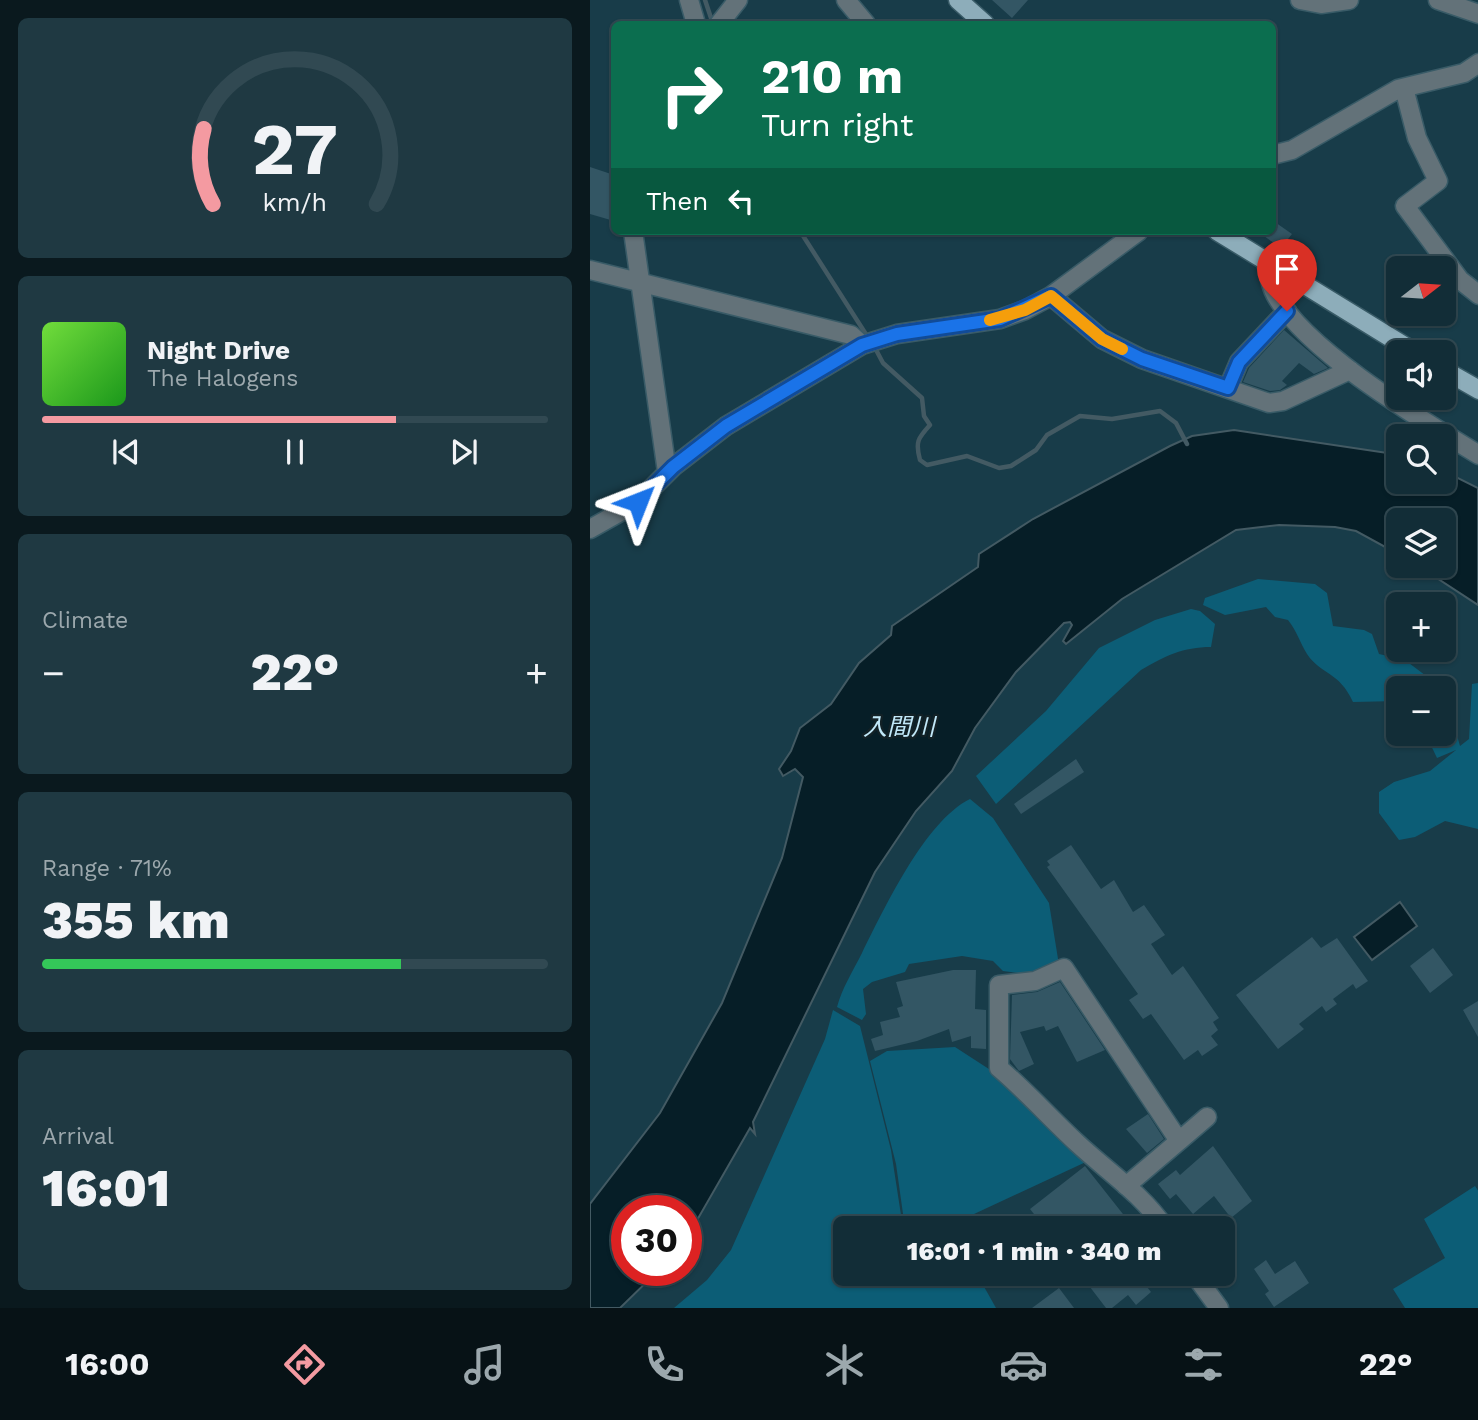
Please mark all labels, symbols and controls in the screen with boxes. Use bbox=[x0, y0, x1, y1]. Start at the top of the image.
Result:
text: 210 m bbox=[761, 47, 903, 105]
icon: right bbox=[646, 49, 737, 140]
text: 27 bbox=[252, 106, 338, 192]
text: Turn right bbox=[761, 106, 913, 144]
icon: left bbox=[722, 182, 760, 220]
text: Then bbox=[646, 186, 708, 216]
text: km/h bbox=[263, 188, 327, 217]
pin bbox=[1257, 239, 1317, 311]
icon: arrive bbox=[1268, 250, 1306, 288]
north arrow bbox=[1386, 256, 1456, 326]
map controls bbox=[1386, 256, 1456, 746]
text: Night Drive bbox=[147, 335, 290, 365]
button: sound bbox=[1386, 340, 1456, 410]
text: The Halogens bbox=[147, 365, 298, 392]
button: search bbox=[1386, 424, 1456, 494]
icon: previous bbox=[107, 433, 145, 471]
icon: pause bbox=[276, 433, 314, 471]
icon: next bbox=[445, 433, 483, 471]
position arrow bbox=[601, 465, 675, 539]
button: layers bbox=[1386, 508, 1456, 578]
button: + bbox=[1386, 592, 1456, 662]
text: Climate bbox=[42, 607, 128, 634]
text: 22° bbox=[251, 642, 339, 703]
text: − bbox=[42, 651, 65, 695]
text: + bbox=[525, 651, 548, 695]
button: − bbox=[1386, 676, 1456, 746]
water label: 入間川 bbox=[863, 713, 938, 741]
text: Range · 71% bbox=[42, 855, 172, 882]
text: 355 km bbox=[42, 890, 230, 951]
text: Arrival bbox=[42, 1123, 114, 1150]
text: 16:01 bbox=[42, 1158, 170, 1219]
speed limit sign: 30 bbox=[611, 1195, 702, 1286]
text: 16:01 · 1 min · 340 m bbox=[907, 1236, 1161, 1266]
icon: directions bbox=[280, 1340, 329, 1389]
icon: music bbox=[460, 1340, 509, 1389]
icon: phone bbox=[640, 1340, 689, 1389]
icon: climate bbox=[820, 1340, 869, 1389]
icon: car bbox=[999, 1340, 1048, 1389]
icon: filters bbox=[1179, 1340, 1228, 1389]
text: 16:00 bbox=[65, 1345, 150, 1383]
text: 22° bbox=[1359, 1345, 1413, 1383]

